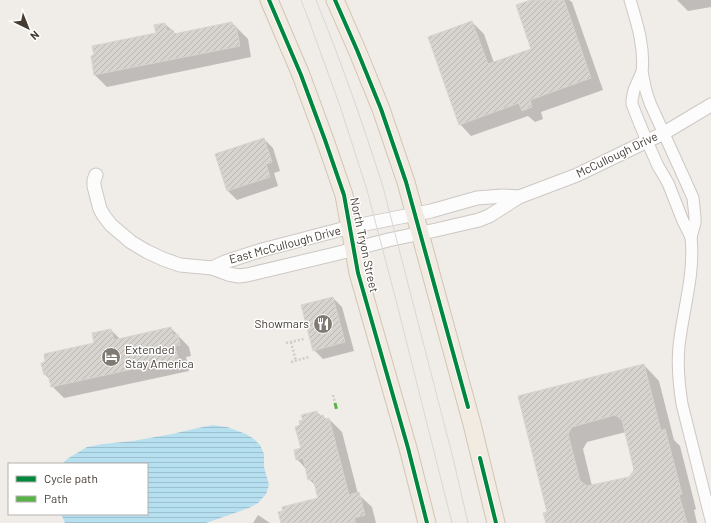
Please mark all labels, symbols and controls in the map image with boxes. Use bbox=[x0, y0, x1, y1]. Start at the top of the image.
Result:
north arrow bbox=[8, 8, 48, 48]
text: N bbox=[28, 28, 42, 43]
street label: McCullough Drive bbox=[573, 128, 660, 180]
street label: North Tryon Street bbox=[348, 196, 382, 294]
street label: East McCullough Drive bbox=[227, 222, 342, 266]
restaurant icon: Showmars bbox=[312, 313, 334, 335]
place label: Showmars bbox=[254, 316, 309, 330]
place label: Extended Stay America bbox=[125, 342, 194, 370]
hotel icon: Extended Stay America bbox=[100, 346, 122, 368]
legend bbox=[8, 463, 148, 515]
text: Cycle path bbox=[44, 471, 98, 485]
text: Path bbox=[44, 491, 68, 505]

